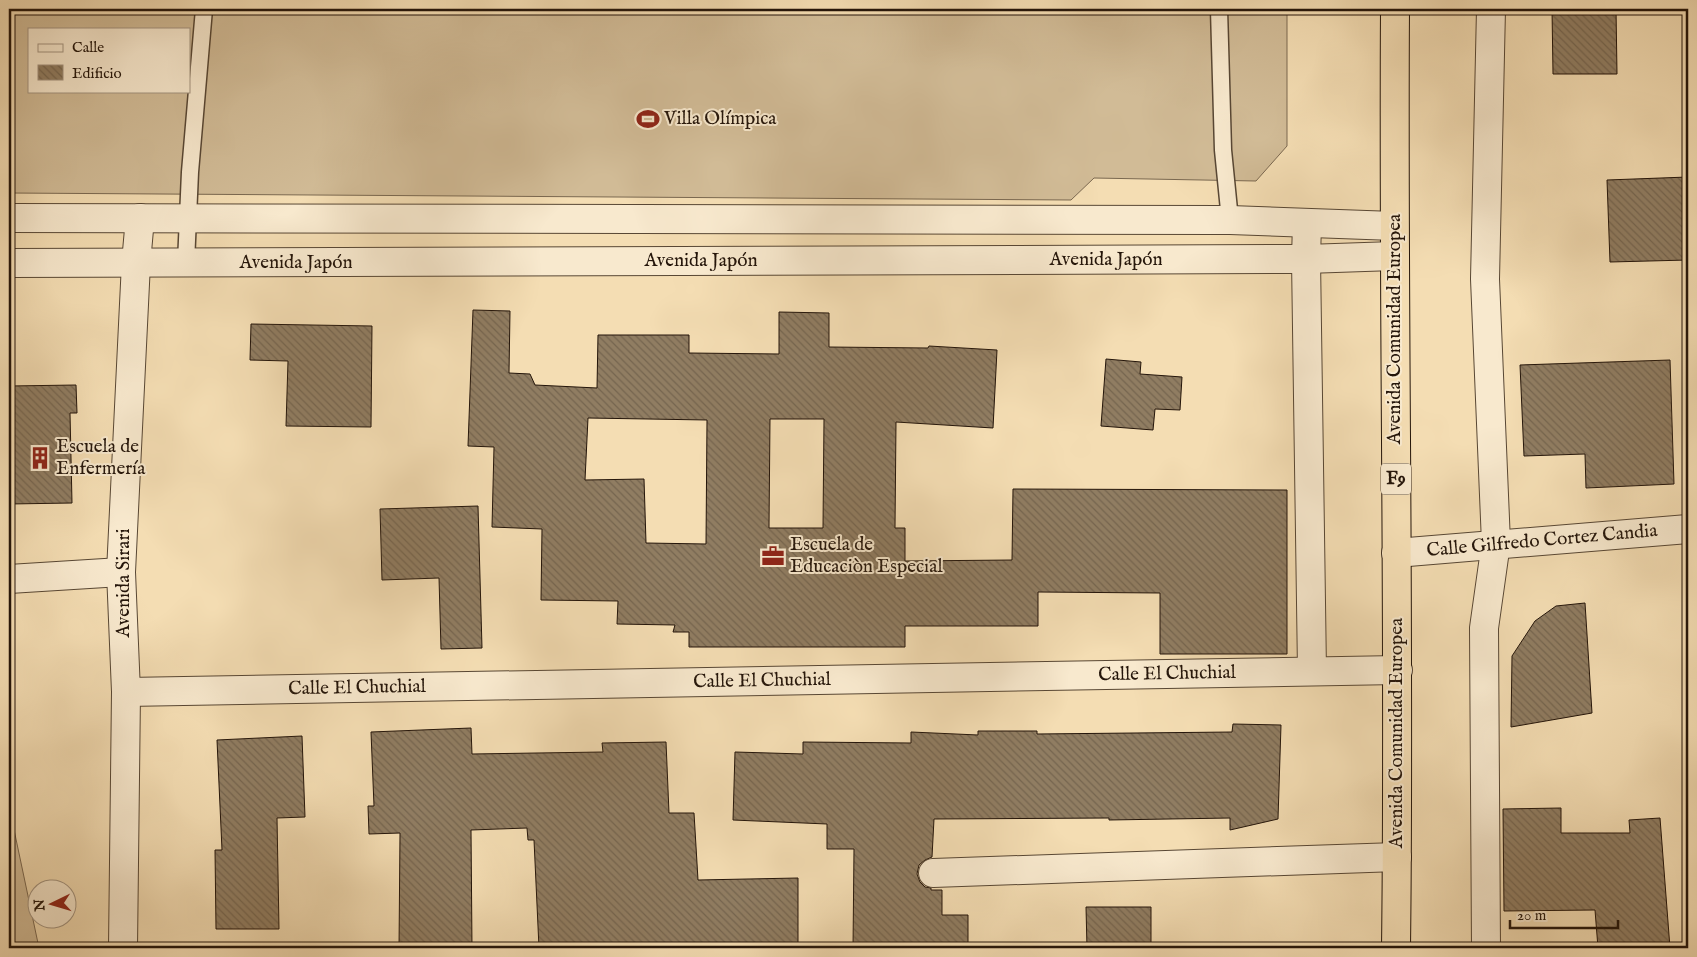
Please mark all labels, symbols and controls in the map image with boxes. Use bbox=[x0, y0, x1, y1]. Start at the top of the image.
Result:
legend bbox=[28, 28, 190, 92]
text: Calle bbox=[72, 38, 104, 57]
text: Edificio bbox=[72, 64, 122, 83]
sports icon: Villa Olímpica bbox=[635, 106, 661, 132]
place label: Villa Olímpica bbox=[663, 107, 777, 131]
street label: Avenida Comunidad Europea bbox=[1383, 213, 1407, 445]
street label: Avenida Japón bbox=[1048, 248, 1163, 272]
street label: Avenida Japón bbox=[643, 249, 758, 273]
street label: Avenida Japón bbox=[238, 251, 353, 275]
place label: Escuela de Enfermería bbox=[56, 435, 146, 481]
building icon: Escuela de Enfermería bbox=[27, 445, 53, 471]
road number: F9 bbox=[1381, 464, 1411, 494]
street label: Calle Gilfredo Cortez Candia bbox=[1426, 519, 1659, 563]
street label: Avenida Sirari bbox=[112, 528, 136, 639]
place label: Escuela de Educaciòn Especial bbox=[790, 533, 943, 579]
office icon: Escuela de Educaciòn Especial bbox=[760, 543, 786, 569]
street label: Avenida Comunidad Europea bbox=[1385, 617, 1409, 849]
street label: Calle El Chuchial bbox=[1098, 661, 1237, 687]
street label: Calle El Chuchial bbox=[693, 668, 832, 694]
street label: Calle El Chuchial bbox=[288, 675, 427, 701]
north arrow bbox=[28, 880, 78, 930]
scale bar bbox=[1510, 897, 1617, 929]
text: N bbox=[31, 898, 50, 913]
text: 20 m bbox=[1517, 906, 1547, 925]

